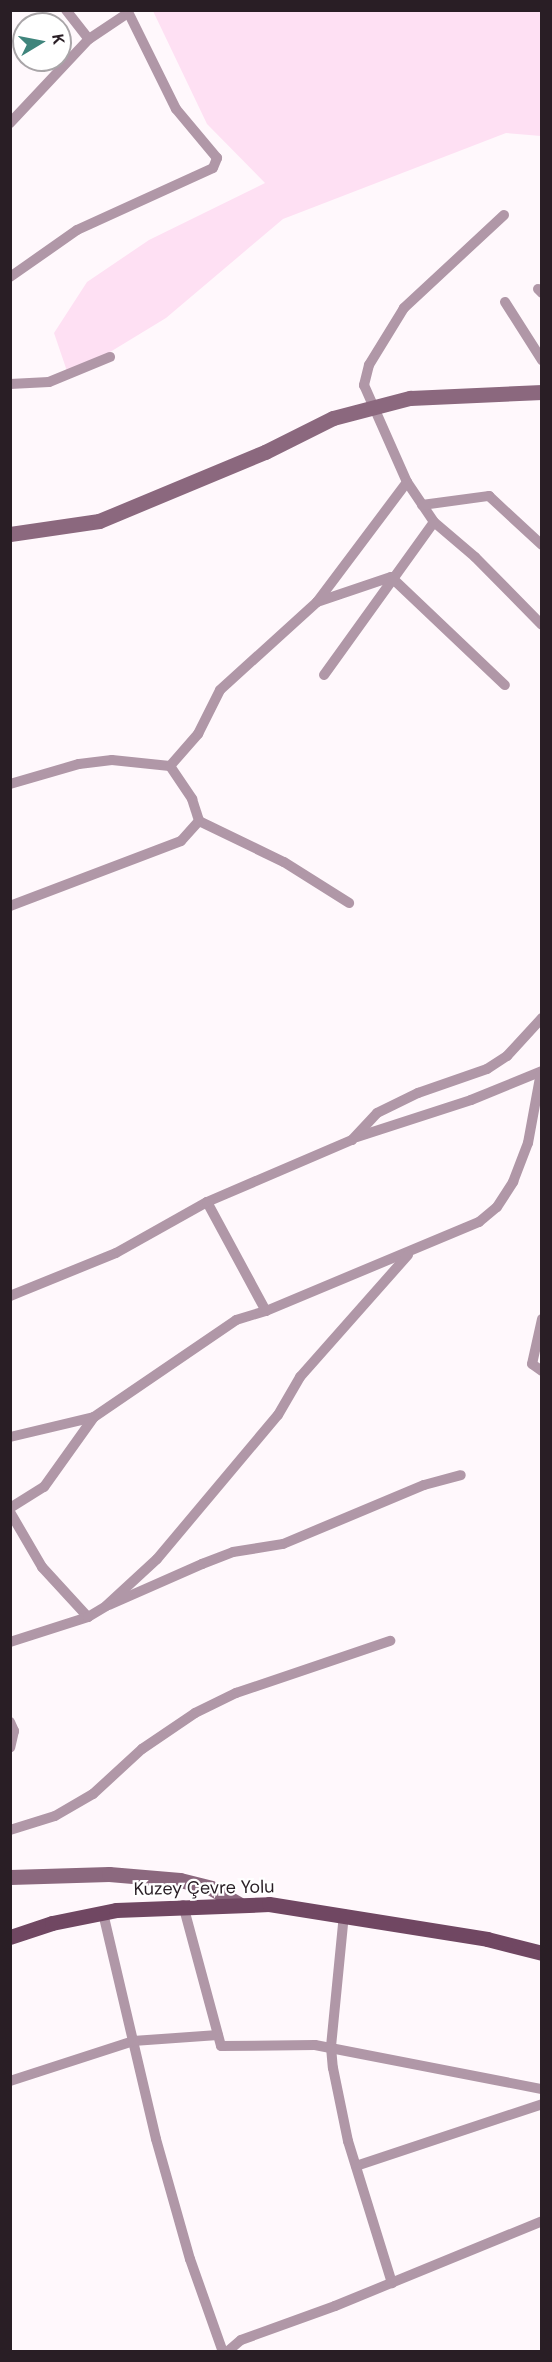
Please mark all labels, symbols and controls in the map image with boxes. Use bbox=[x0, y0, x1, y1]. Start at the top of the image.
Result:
north arrow bbox=[12, 12, 72, 72]
text: K bbox=[47, 32, 69, 46]
street label: Kuzey Çevre Yolu bbox=[133, 1876, 275, 1900]

